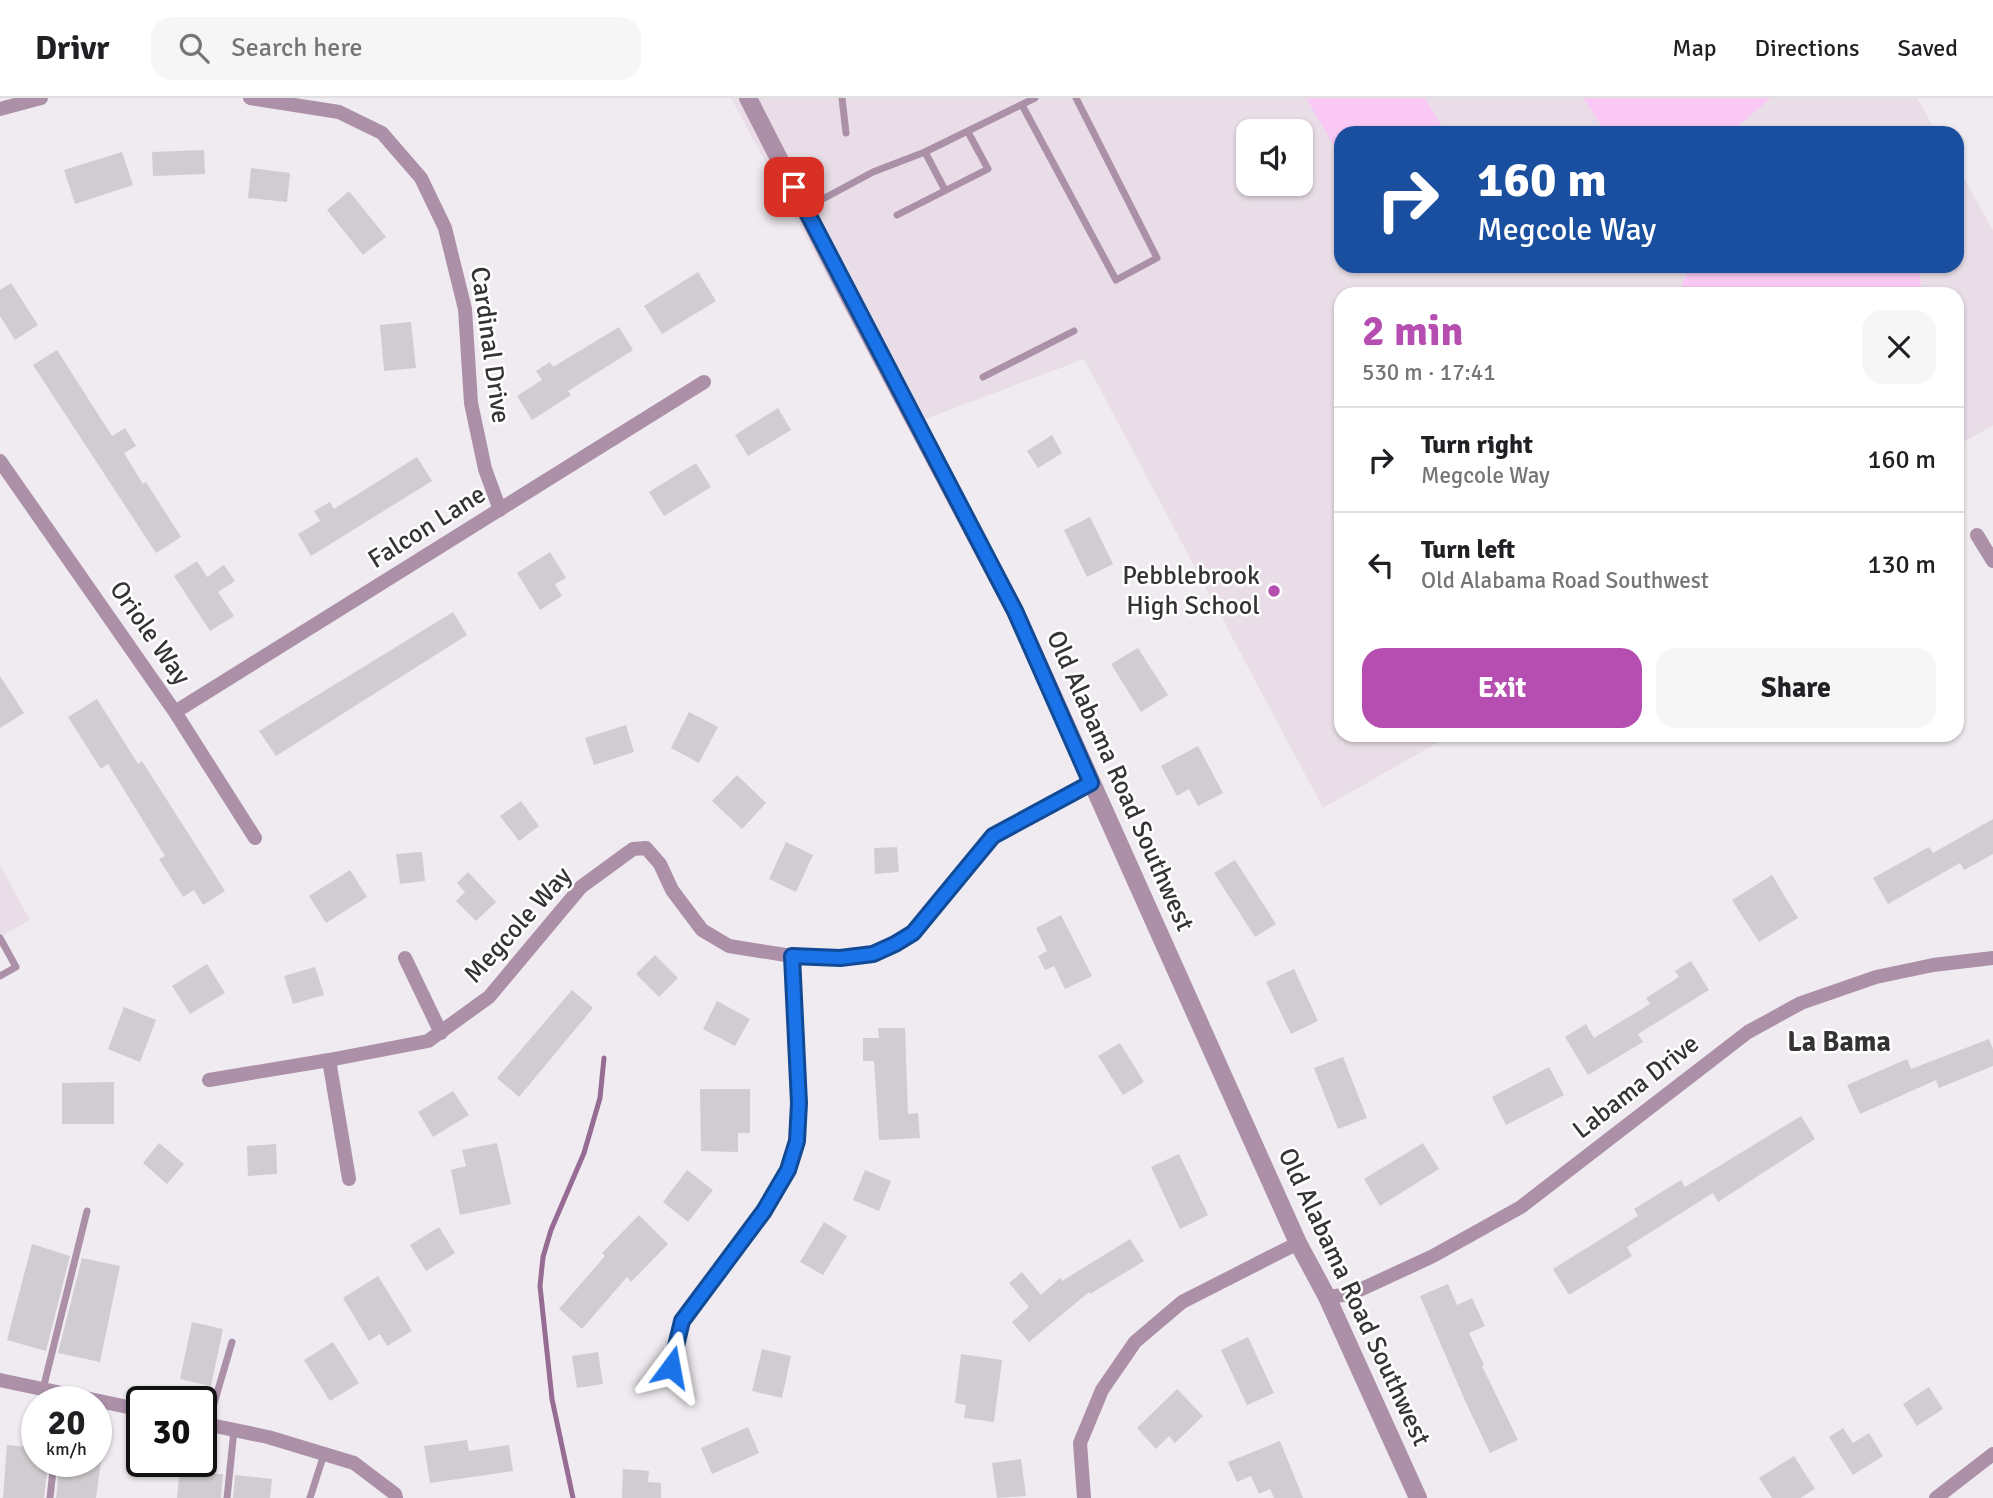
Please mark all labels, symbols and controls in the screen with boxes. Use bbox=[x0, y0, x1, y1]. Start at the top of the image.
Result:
search box bbox=[151, 17, 641, 80]
text: Drivr bbox=[35, 28, 109, 69]
icon: search bbox=[175, 29, 213, 67]
text: Search here bbox=[231, 32, 362, 64]
text: Map bbox=[1672, 33, 1717, 63]
text: Directions bbox=[1755, 33, 1860, 63]
text: Saved bbox=[1898, 33, 1958, 63]
map controls bbox=[1236, 119, 1313, 196]
button: sound bbox=[1236, 119, 1313, 196]
text: 160 m bbox=[1477, 150, 1607, 210]
icon: right bbox=[1362, 154, 1453, 245]
pin bbox=[764, 157, 824, 217]
icon: arrive bbox=[775, 168, 813, 206]
text: Megcole Way bbox=[1477, 210, 1656, 249]
street label: Cardinal Drive bbox=[463, 265, 517, 425]
text: 2 min bbox=[1362, 306, 1463, 357]
button: close bbox=[1862, 310, 1936, 384]
text: 530 m · 17:41 bbox=[1362, 358, 1496, 387]
text: Turn right bbox=[1421, 429, 1533, 461]
icon: right bbox=[1362, 441, 1400, 479]
text: 160 m bbox=[1867, 444, 1936, 476]
text: Megcole Way bbox=[1421, 461, 1550, 490]
street label: Falcon Lane bbox=[362, 478, 492, 576]
text: Turn left bbox=[1421, 534, 1515, 566]
icon: left bbox=[1362, 546, 1400, 584]
text: 130 m bbox=[1867, 549, 1936, 581]
place label: Pebblebrook High School bbox=[1122, 560, 1260, 622]
text: Old Alabama Road Southwest bbox=[1421, 566, 1709, 595]
street label: Oriole Way bbox=[102, 575, 198, 691]
marker: Pebblebrook High School bbox=[1266, 583, 1282, 599]
street label: Old Alabama Road Southwest bbox=[1039, 626, 1201, 936]
button: Exit bbox=[1362, 648, 1642, 728]
button: Share bbox=[1656, 648, 1936, 728]
street label: Megcole Way bbox=[457, 860, 579, 990]
district label: La Bama bbox=[1787, 1025, 1891, 1059]
street label: Labama Drive bbox=[1567, 1028, 1705, 1146]
street label: Old Alabama Road Southwest bbox=[1271, 1143, 1437, 1451]
position arrow bbox=[634, 1330, 708, 1404]
speed limit sign: 30 bbox=[126, 1386, 217, 1477]
text: 20 bbox=[48, 1401, 85, 1444]
text: km/h bbox=[46, 1438, 87, 1460]

